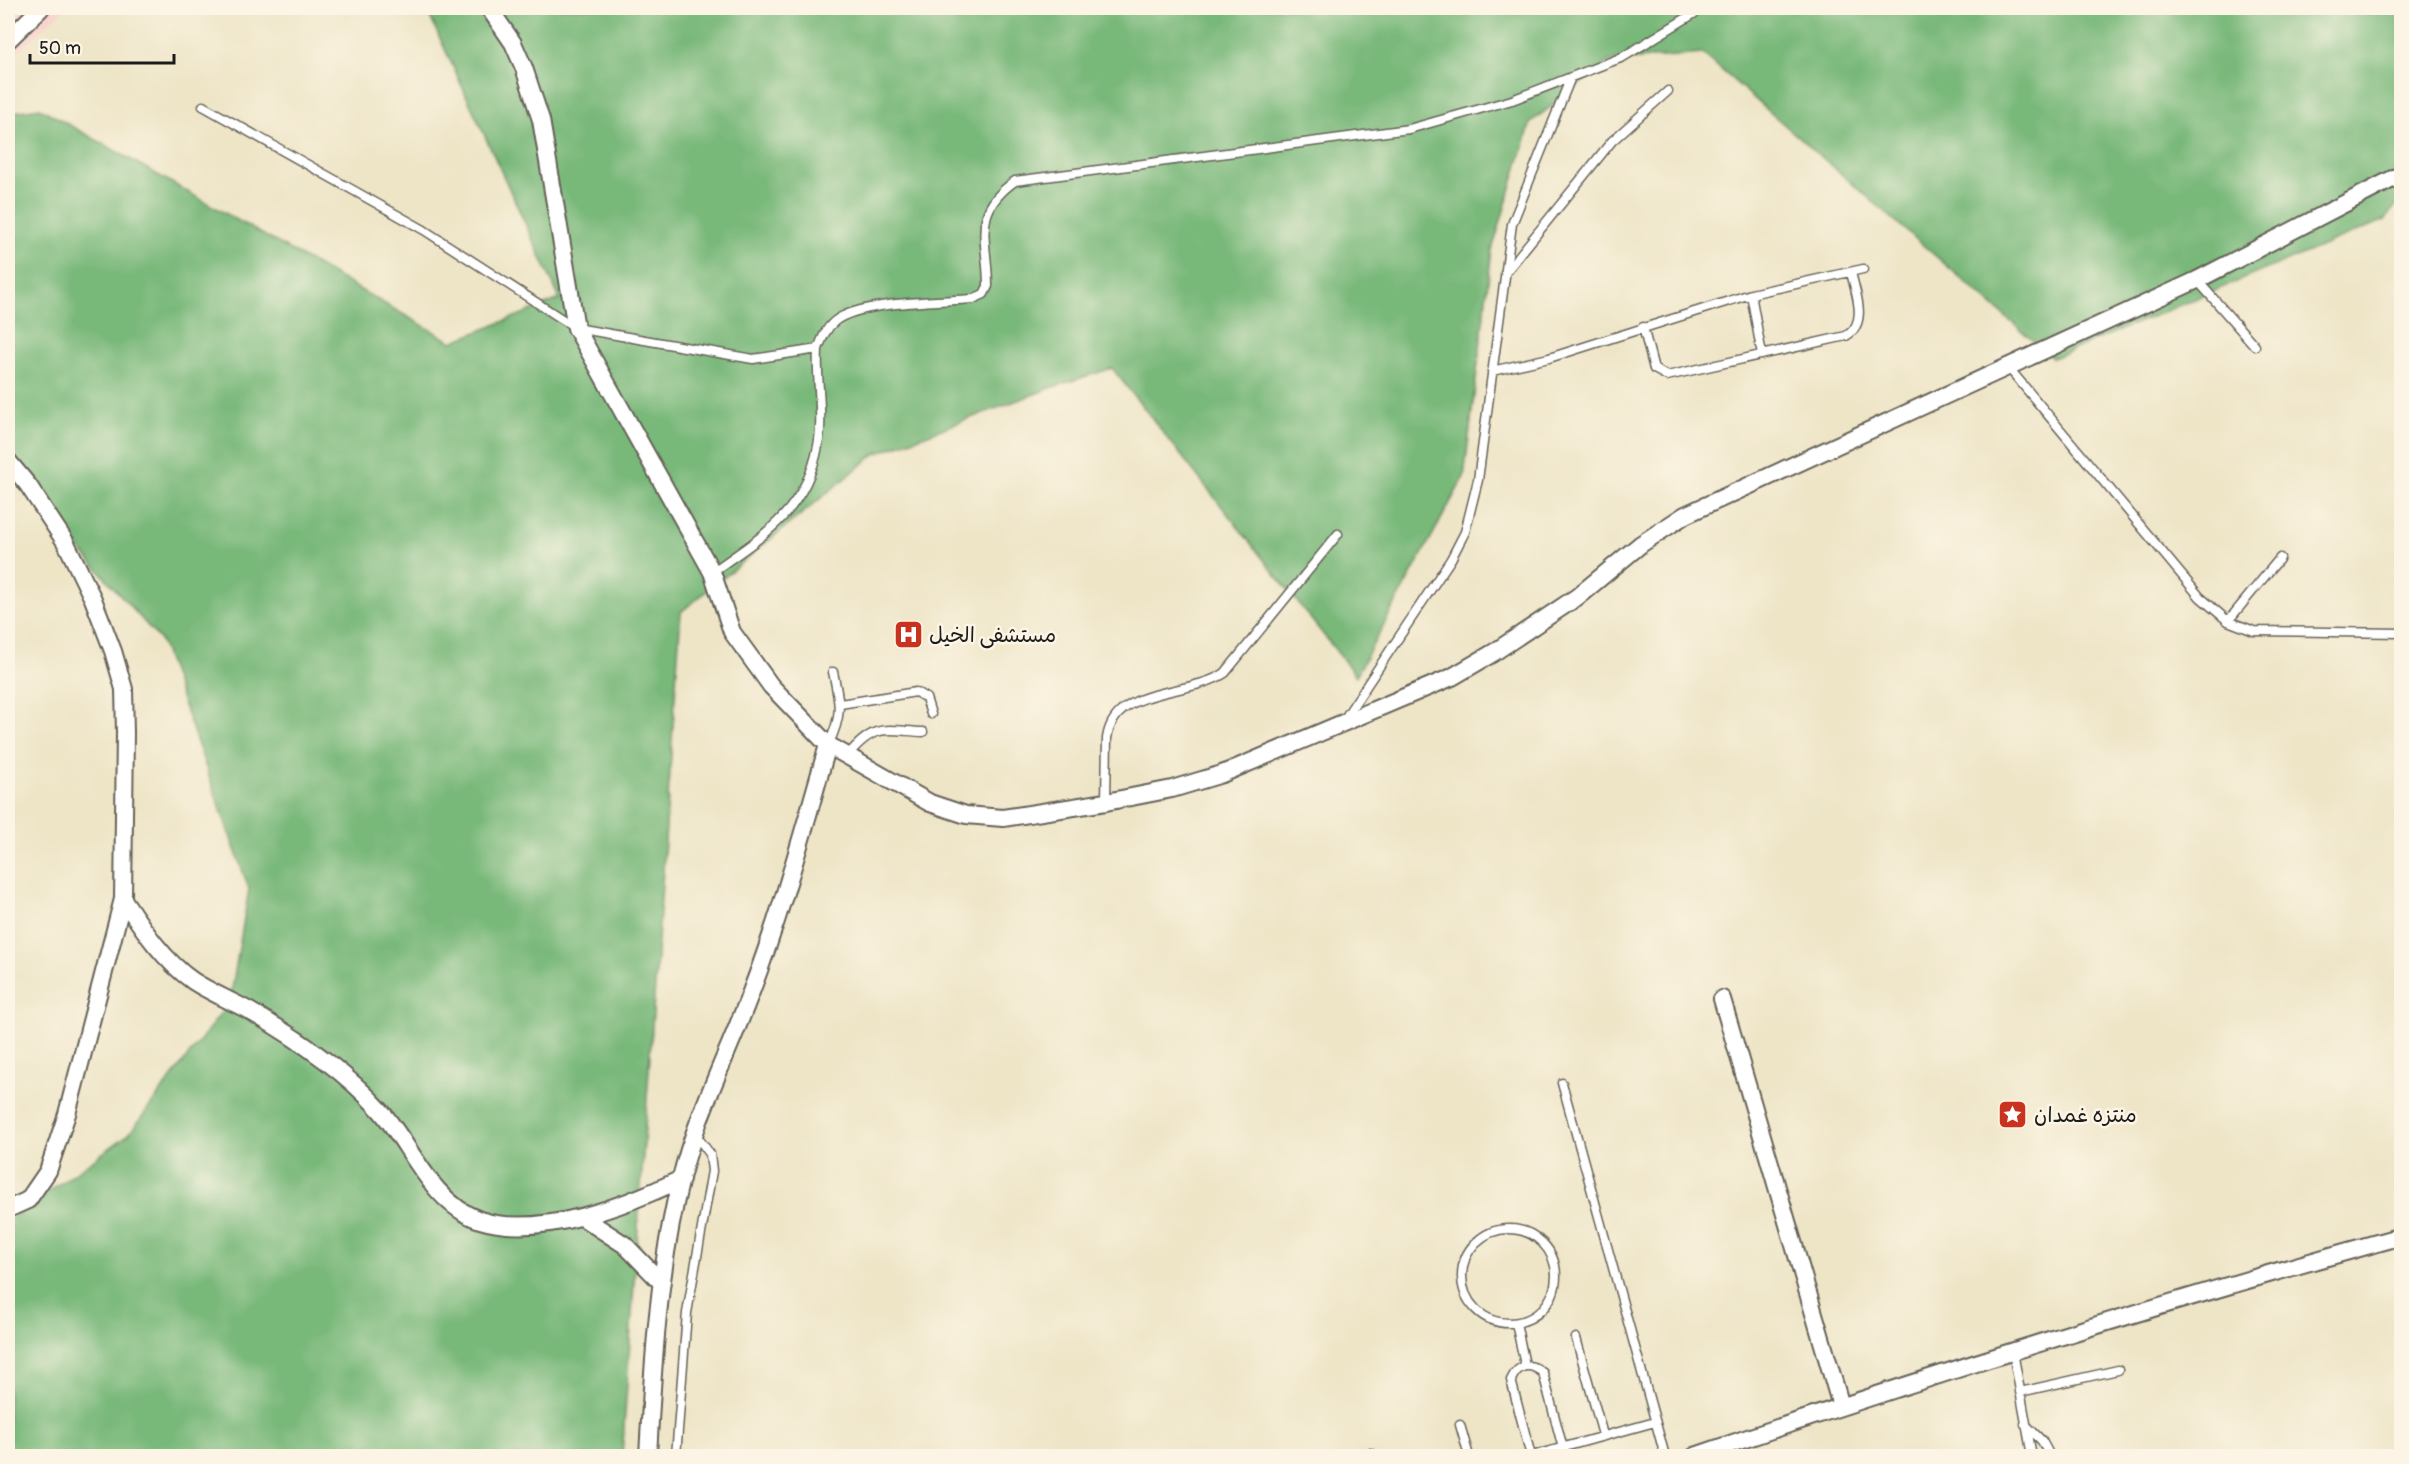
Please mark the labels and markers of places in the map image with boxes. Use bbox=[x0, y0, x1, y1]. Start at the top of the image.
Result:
hospital icon: مستشفى الخيل bbox=[892, 619, 924, 651]
place label: مستشفى الخيل bbox=[929, 622, 1056, 649]
place icon: منتزه غمدان bbox=[1997, 1099, 2029, 1131]
place label: منتزه غمدان bbox=[2034, 1102, 2137, 1129]

